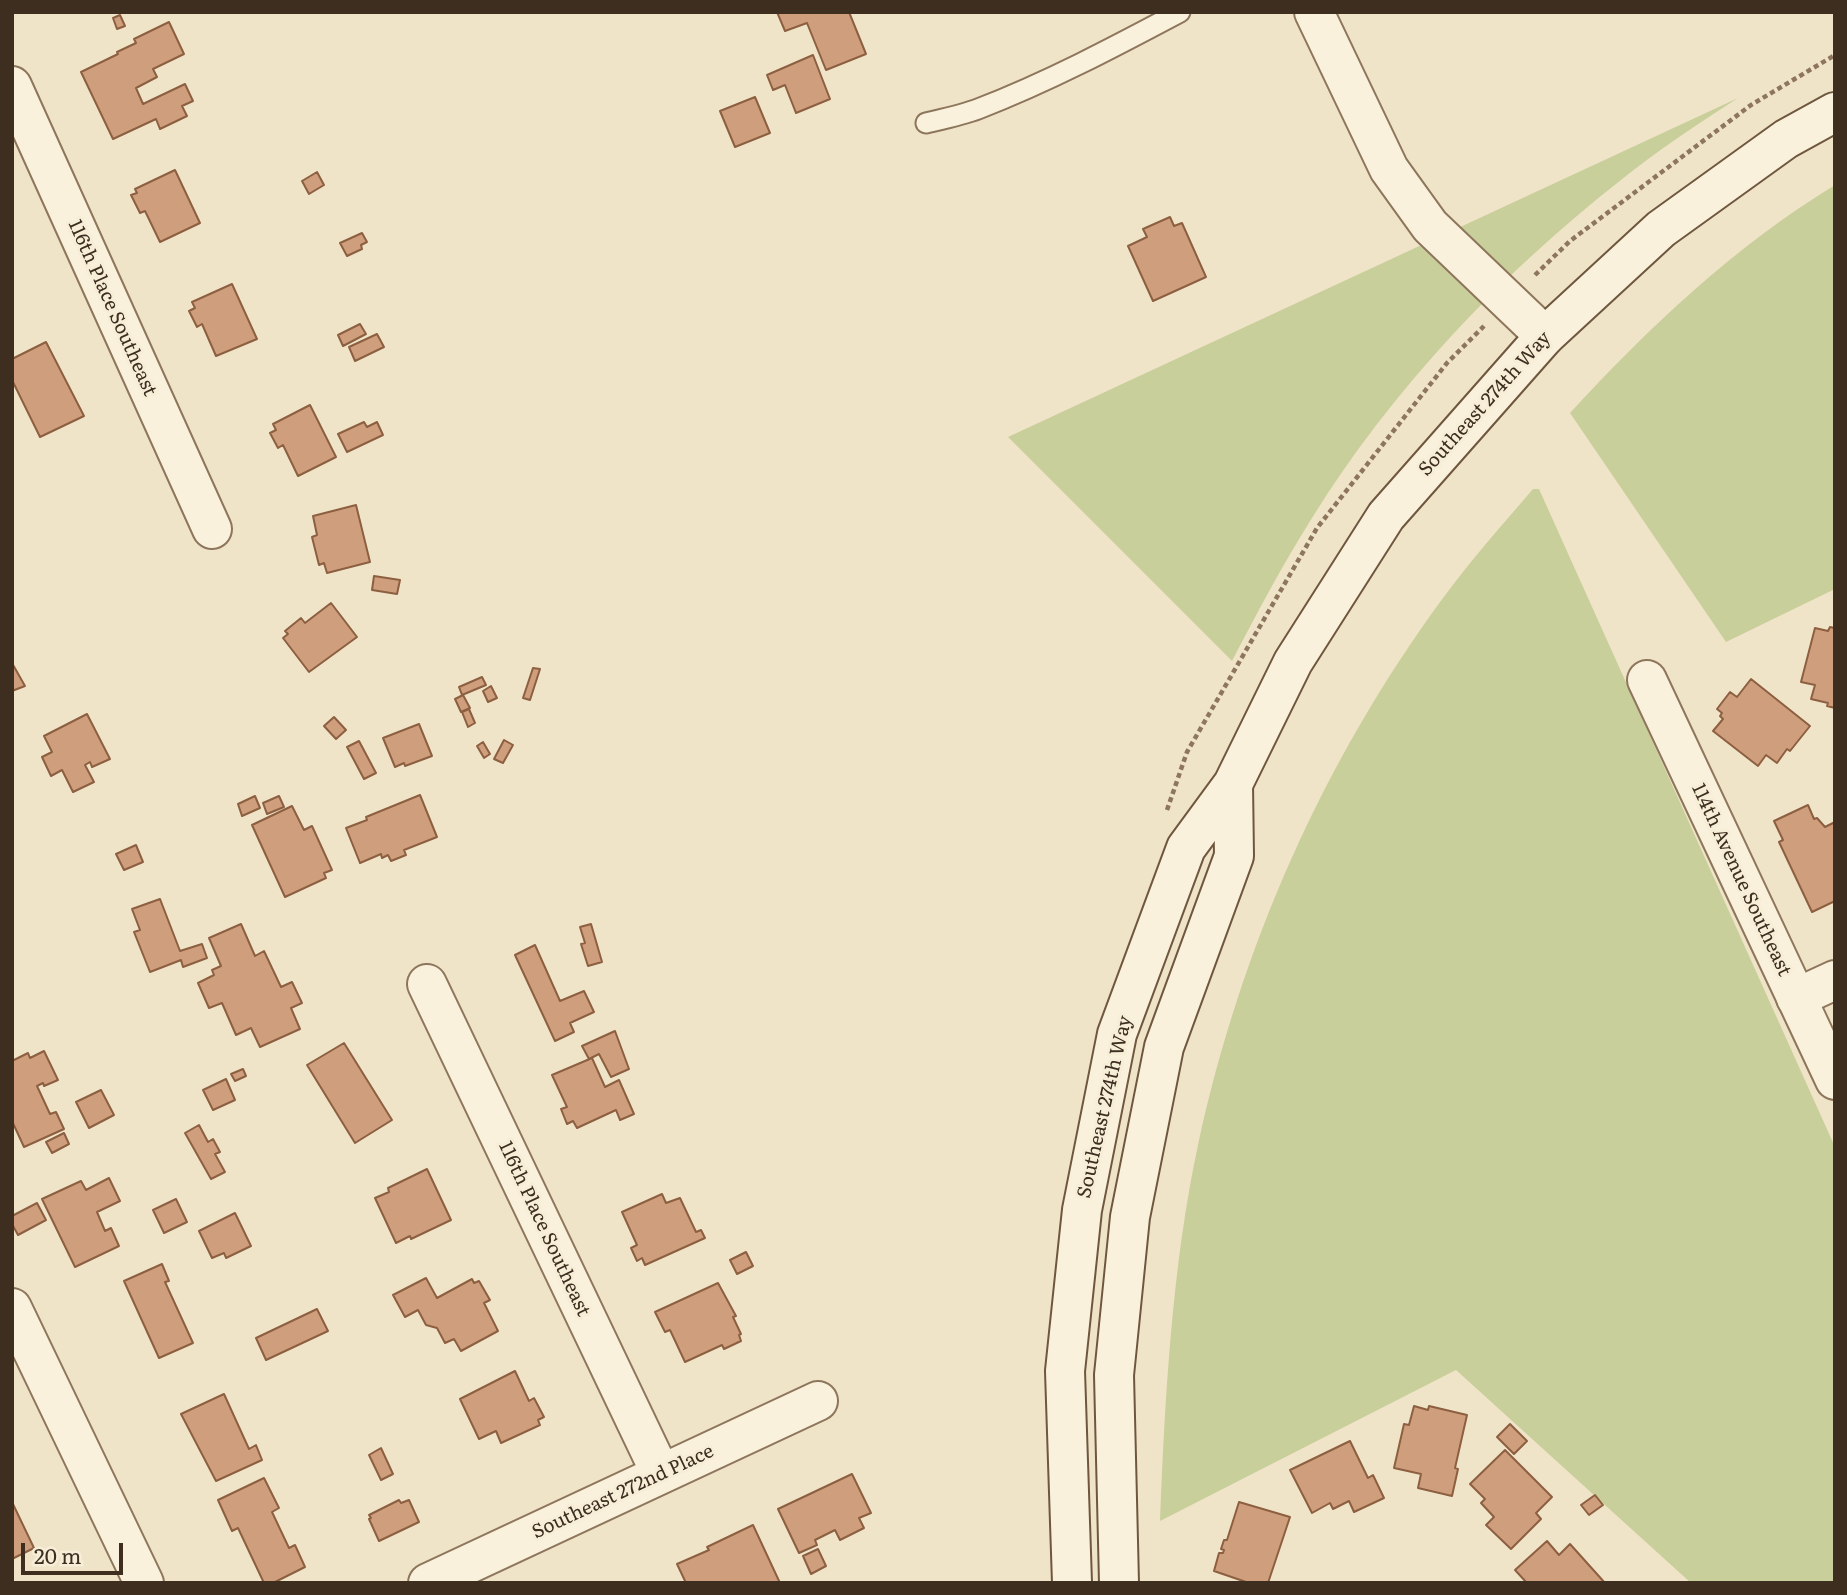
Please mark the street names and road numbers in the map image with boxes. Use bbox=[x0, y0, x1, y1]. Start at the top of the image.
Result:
street label: 116th Place Southeast bbox=[63, 216, 161, 400]
street label: Southeast 274th Way bbox=[1414, 327, 1556, 481]
street label: 114th Avenue Southeast bbox=[1686, 780, 1796, 980]
street label: Southeast 274th Way bbox=[1073, 1013, 1137, 1201]
street label: 116th Place Southeast bbox=[493, 1138, 595, 1320]
street label: Southeast 272nd Place bbox=[529, 1440, 717, 1544]

